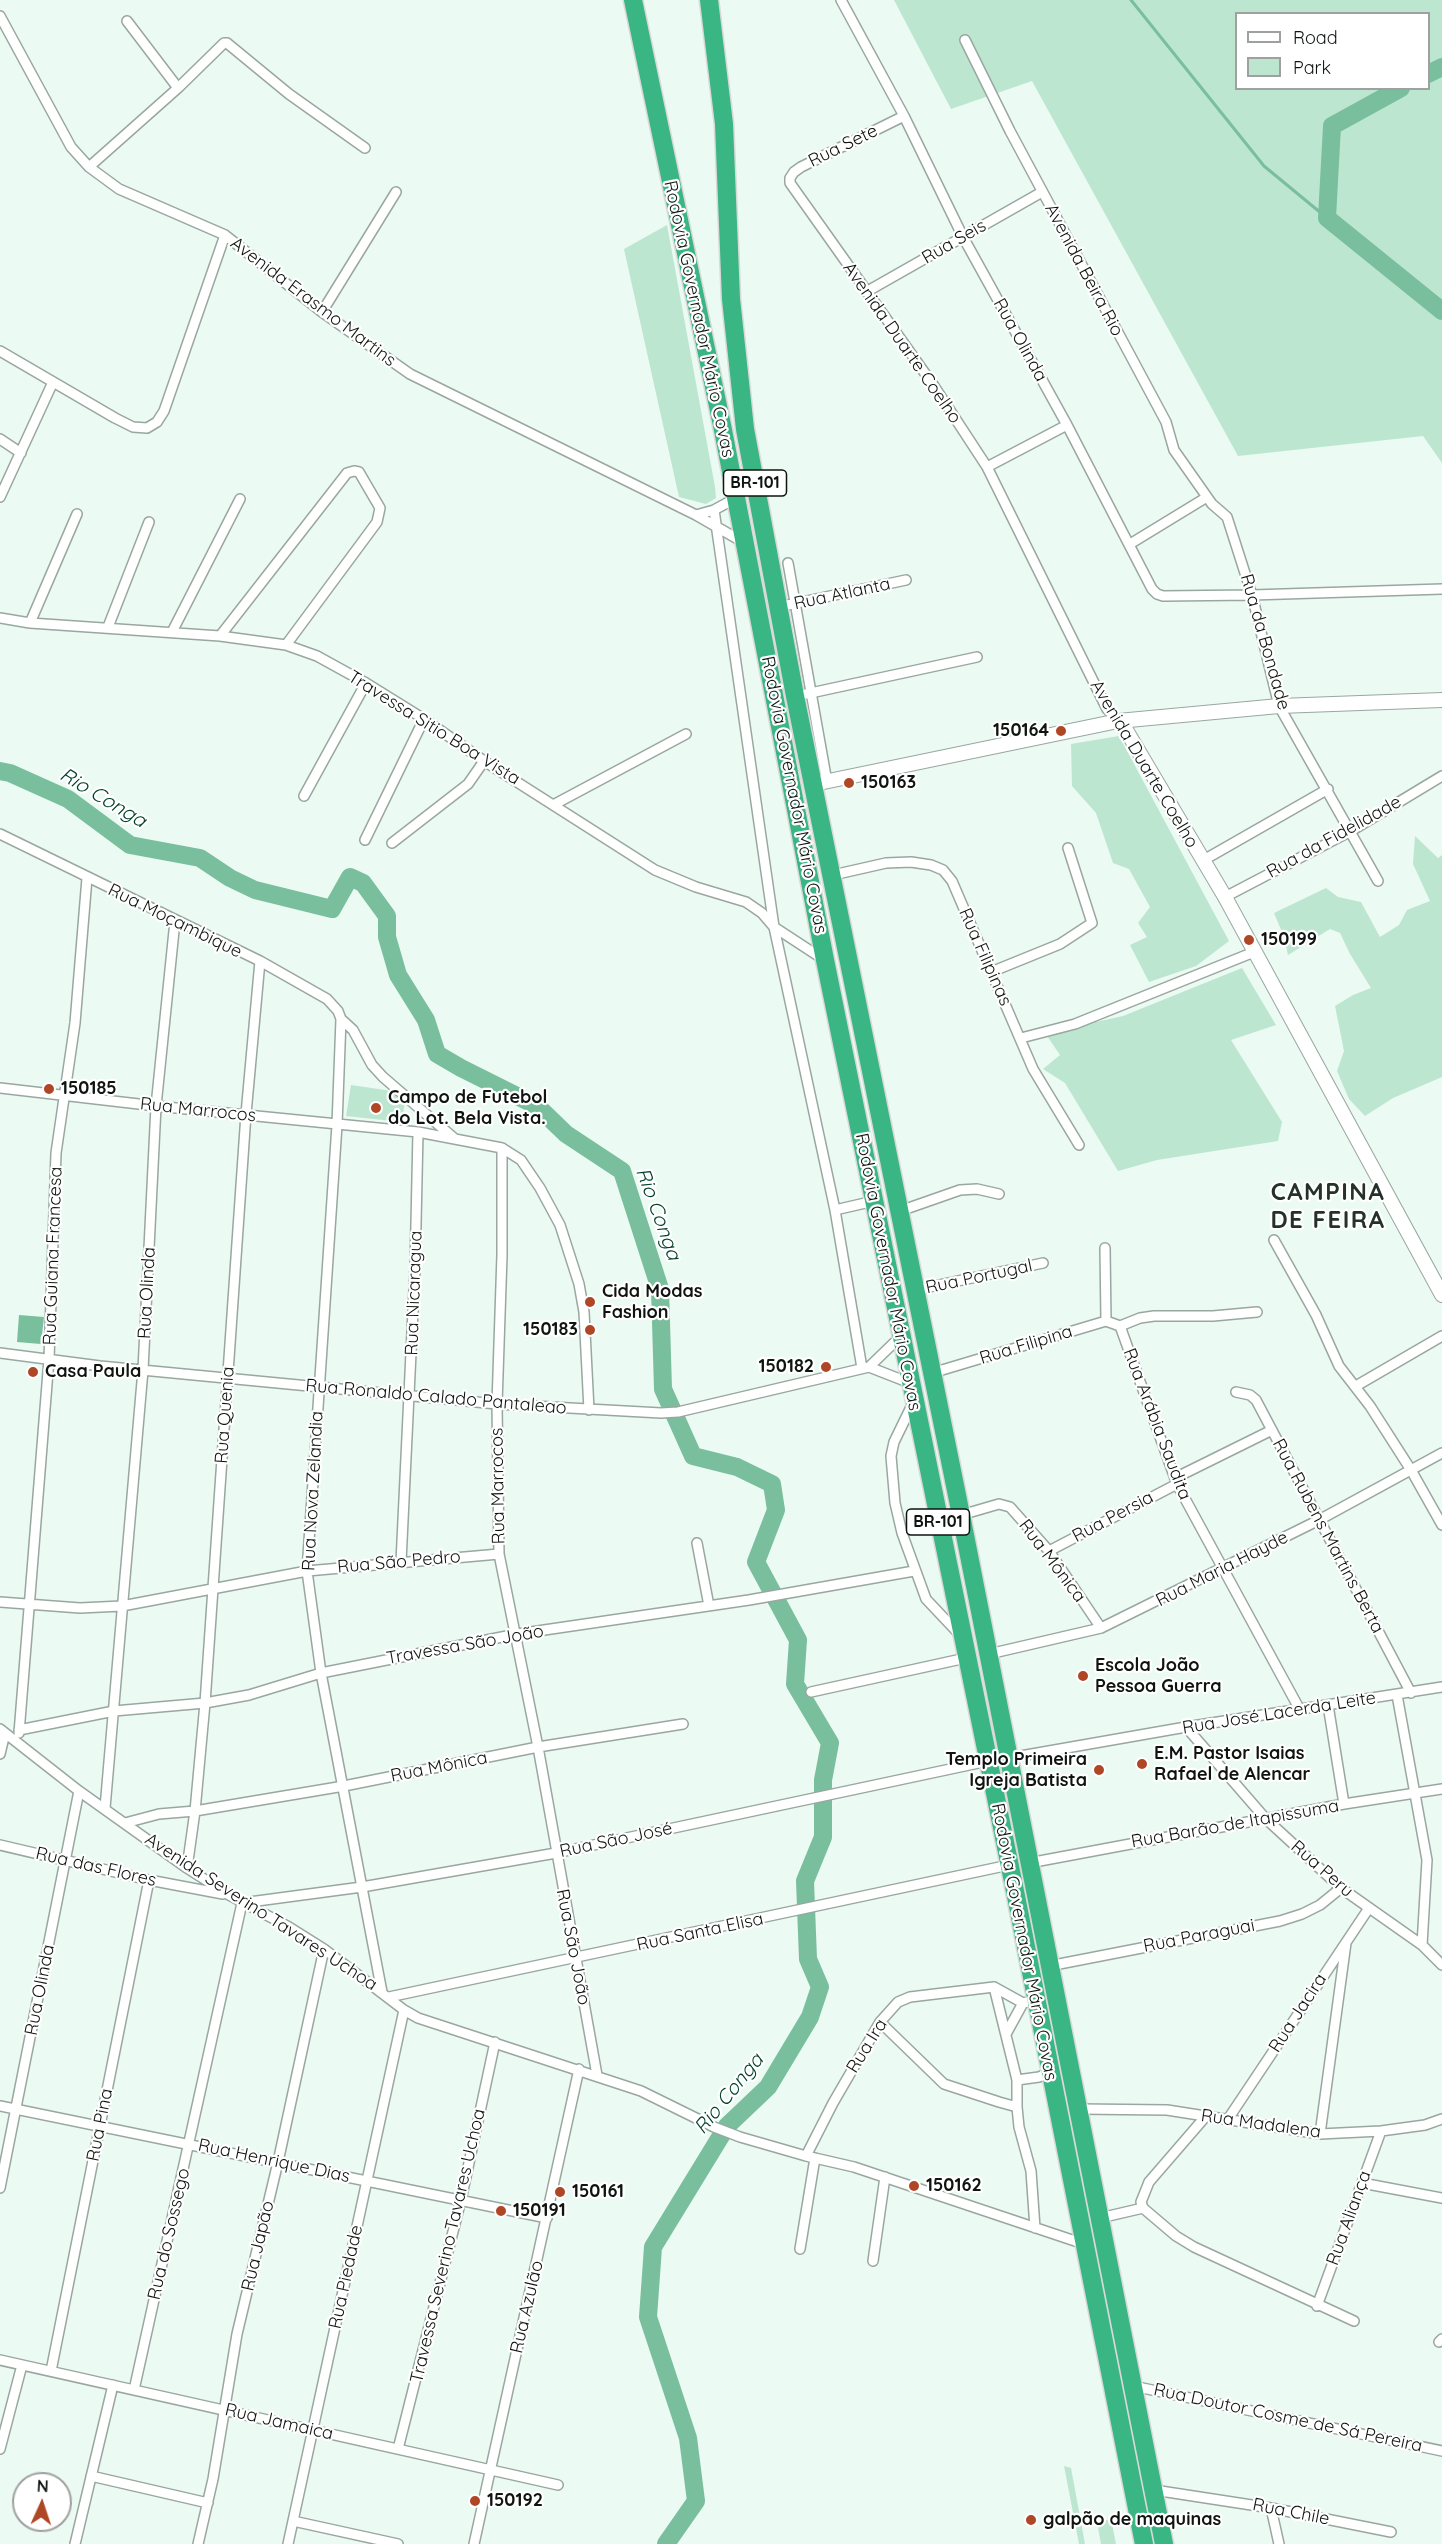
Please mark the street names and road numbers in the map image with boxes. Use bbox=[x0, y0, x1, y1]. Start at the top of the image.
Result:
street label: Rua Sete bbox=[805, 120, 881, 172]
street label: Rodovia Governador Mário Covas bbox=[659, 179, 739, 459]
street label: Avenida Beira Rio bbox=[1040, 200, 1128, 340]
street label: Rua Seis bbox=[918, 215, 990, 269]
street label: Avenida Erasmo Martins bbox=[226, 233, 400, 371]
street label: Avenida Duarte Coelho bbox=[838, 258, 966, 428]
street label: Rua Olinda bbox=[988, 295, 1052, 385]
road number: BR-101 bbox=[724, 470, 786, 496]
street label: Rua da Bondade bbox=[1235, 571, 1295, 713]
street label: Rua Atlanta bbox=[792, 573, 892, 615]
street label: Rodovia Governador Mário Covas bbox=[756, 654, 832, 936]
street label: Travessa Sitio Boa Vista bbox=[344, 666, 524, 790]
street label: Avenida Duarte Coelho bbox=[1085, 676, 1203, 852]
street label: Rua da Fidelidade bbox=[1263, 791, 1405, 883]
street label: Rua Moçambique bbox=[104, 879, 246, 963]
street label: Rua Filipinas bbox=[954, 905, 1016, 1009]
street label: Rua Marrocos bbox=[139, 1093, 257, 1127]
street label: Rodovia Governador Mário Covas bbox=[850, 1131, 926, 1413]
street label: Rua Guiana Francesa bbox=[39, 1166, 67, 1346]
street label: Rua Nicaragua bbox=[401, 1230, 427, 1356]
street label: Rua Olinda bbox=[134, 1247, 160, 1339]
street label: Rua Portugal bbox=[924, 1255, 1034, 1299]
street label: Rua Filipina bbox=[977, 1321, 1075, 1369]
street label: Rua Arábia Saudita bbox=[1118, 1345, 1196, 1503]
street label: Rua Quenia bbox=[211, 1366, 239, 1464]
street label: Rua Ronaldo Calado Pantaleao bbox=[305, 1375, 567, 1419]
street label: Rua Nova Zelandia bbox=[298, 1411, 328, 1571]
street label: Rua Marrocos bbox=[486, 1427, 510, 1545]
street label: Rua Rubens Martins Berta bbox=[1267, 1435, 1389, 1637]
street label: Rua Persia bbox=[1069, 1487, 1157, 1547]
road number: BR-101 bbox=[906, 1509, 970, 1535]
street label: Rua Mônica bbox=[1014, 1515, 1090, 1607]
street label: Rua Maria Hayde bbox=[1152, 1526, 1292, 1612]
street label: Rua São Pedro bbox=[336, 1546, 462, 1578]
street label: Travessa São João bbox=[385, 1621, 545, 1669]
street label: Rua José Lacerda Leite bbox=[1181, 1687, 1377, 1739]
street label: Rua Mônica bbox=[389, 1747, 489, 1787]
street label: Rua Barão de Itapissuma bbox=[1129, 1795, 1341, 1853]
street label: Rodovia Governador Mário Covas bbox=[986, 1801, 1062, 2083]
street label: Rua São José bbox=[558, 1818, 674, 1862]
street label: Avenida Severino Tavares Uchoa bbox=[141, 1829, 381, 1995]
street label: Rua Peru bbox=[1286, 1836, 1358, 1902]
street label: Rua das Flores bbox=[34, 1843, 158, 1891]
street label: Rua São João bbox=[551, 1887, 595, 2007]
street label: Rua Santa Elisa bbox=[635, 1908, 765, 1956]
street label: Rua Paraguai bbox=[1141, 1915, 1257, 1957]
street label: Rua Olinda bbox=[21, 1943, 59, 2037]
street label: Rua Jacira bbox=[1264, 1969, 1332, 2057]
street label: Rua Ira bbox=[842, 2015, 892, 2077]
street label: Rua Pina bbox=[82, 2087, 118, 2163]
street label: Rua Madalena bbox=[1200, 2105, 1322, 2143]
street label: Travessa Severino Tavares Uchoa bbox=[406, 2107, 490, 2385]
street label: Rua Henrique Dias bbox=[196, 2134, 352, 2188]
street label: Rua do Sossego bbox=[143, 2166, 195, 2302]
street label: Rua Aliança bbox=[1322, 2168, 1376, 2268]
street label: Rua Japão bbox=[237, 2199, 279, 2293]
street label: Rua Piedade bbox=[324, 2223, 368, 2331]
street label: Rua Azulão bbox=[506, 2259, 548, 2355]
street label: Rua Doutor Cosme de Sá Pereira bbox=[1152, 2379, 1424, 2457]
street label: Rua Jamaica bbox=[223, 2399, 335, 2445]
street label: Rua Chile bbox=[1251, 2494, 1331, 2530]

